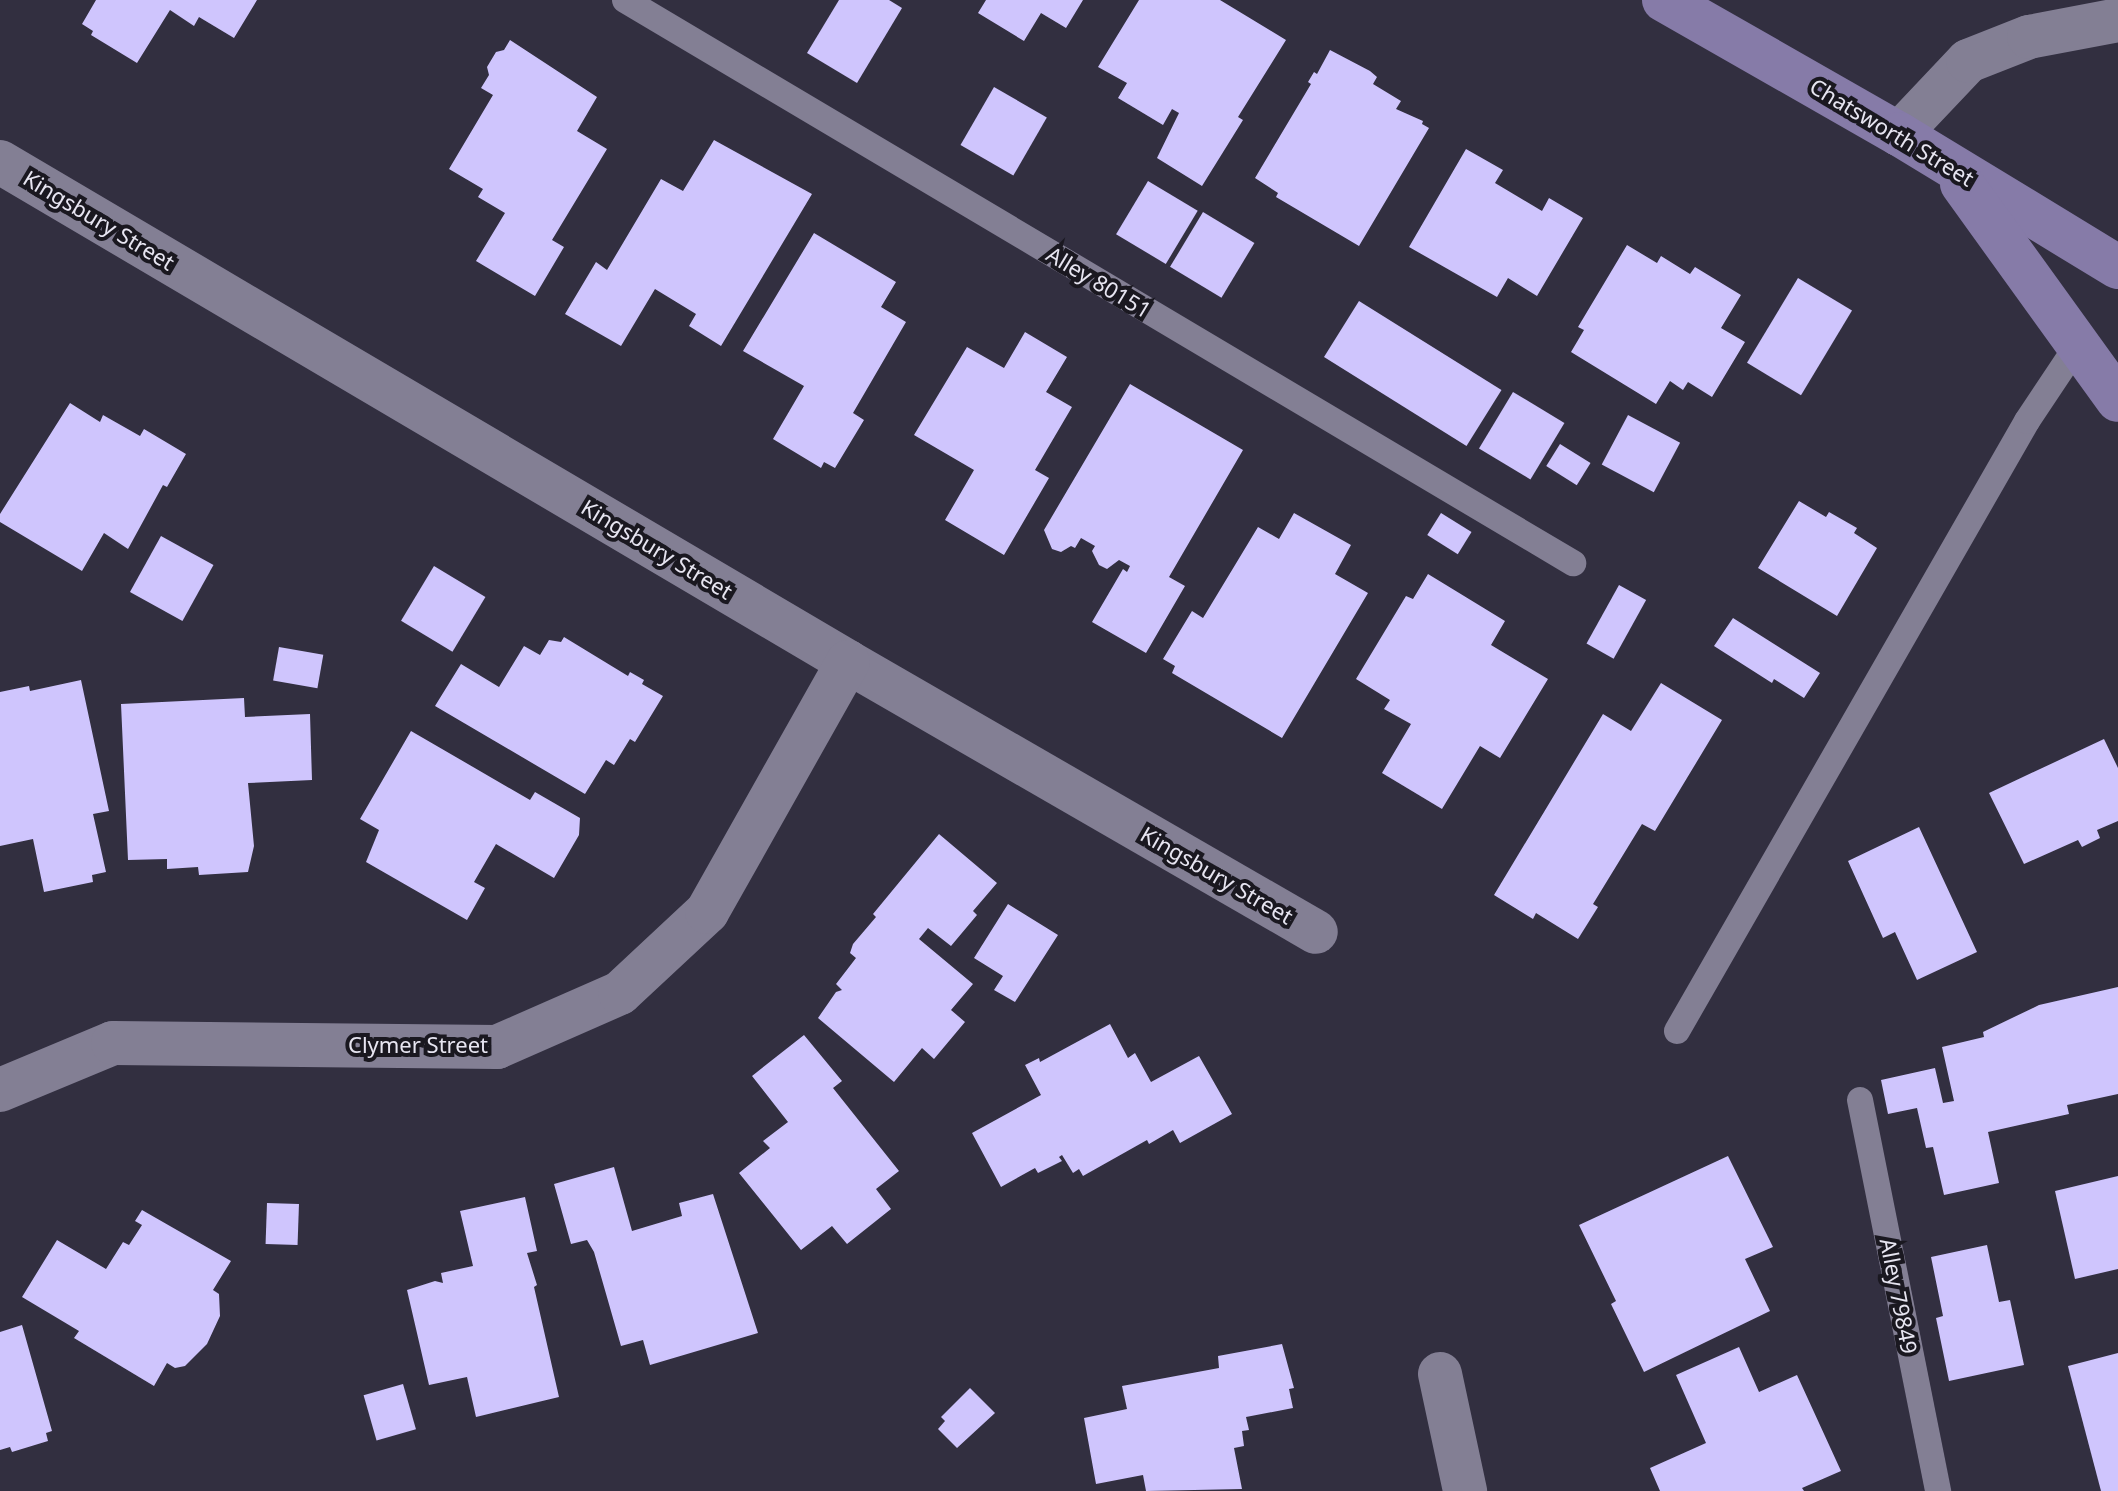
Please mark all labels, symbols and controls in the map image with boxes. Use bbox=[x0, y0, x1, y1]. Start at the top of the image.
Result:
street label: Chatsworth Street bbox=[1805, 73, 1979, 191]
street label: Kingsbury Street bbox=[19, 165, 179, 275]
street label: Alley 80151 bbox=[1042, 240, 1156, 324]
street label: Kingsbury Street bbox=[577, 494, 737, 604]
street label: Kingsbury Street bbox=[1136, 821, 1298, 929]
street label: Clymer Street bbox=[348, 1032, 488, 1058]
street label: Alley 79849 bbox=[1875, 1236, 1923, 1356]

